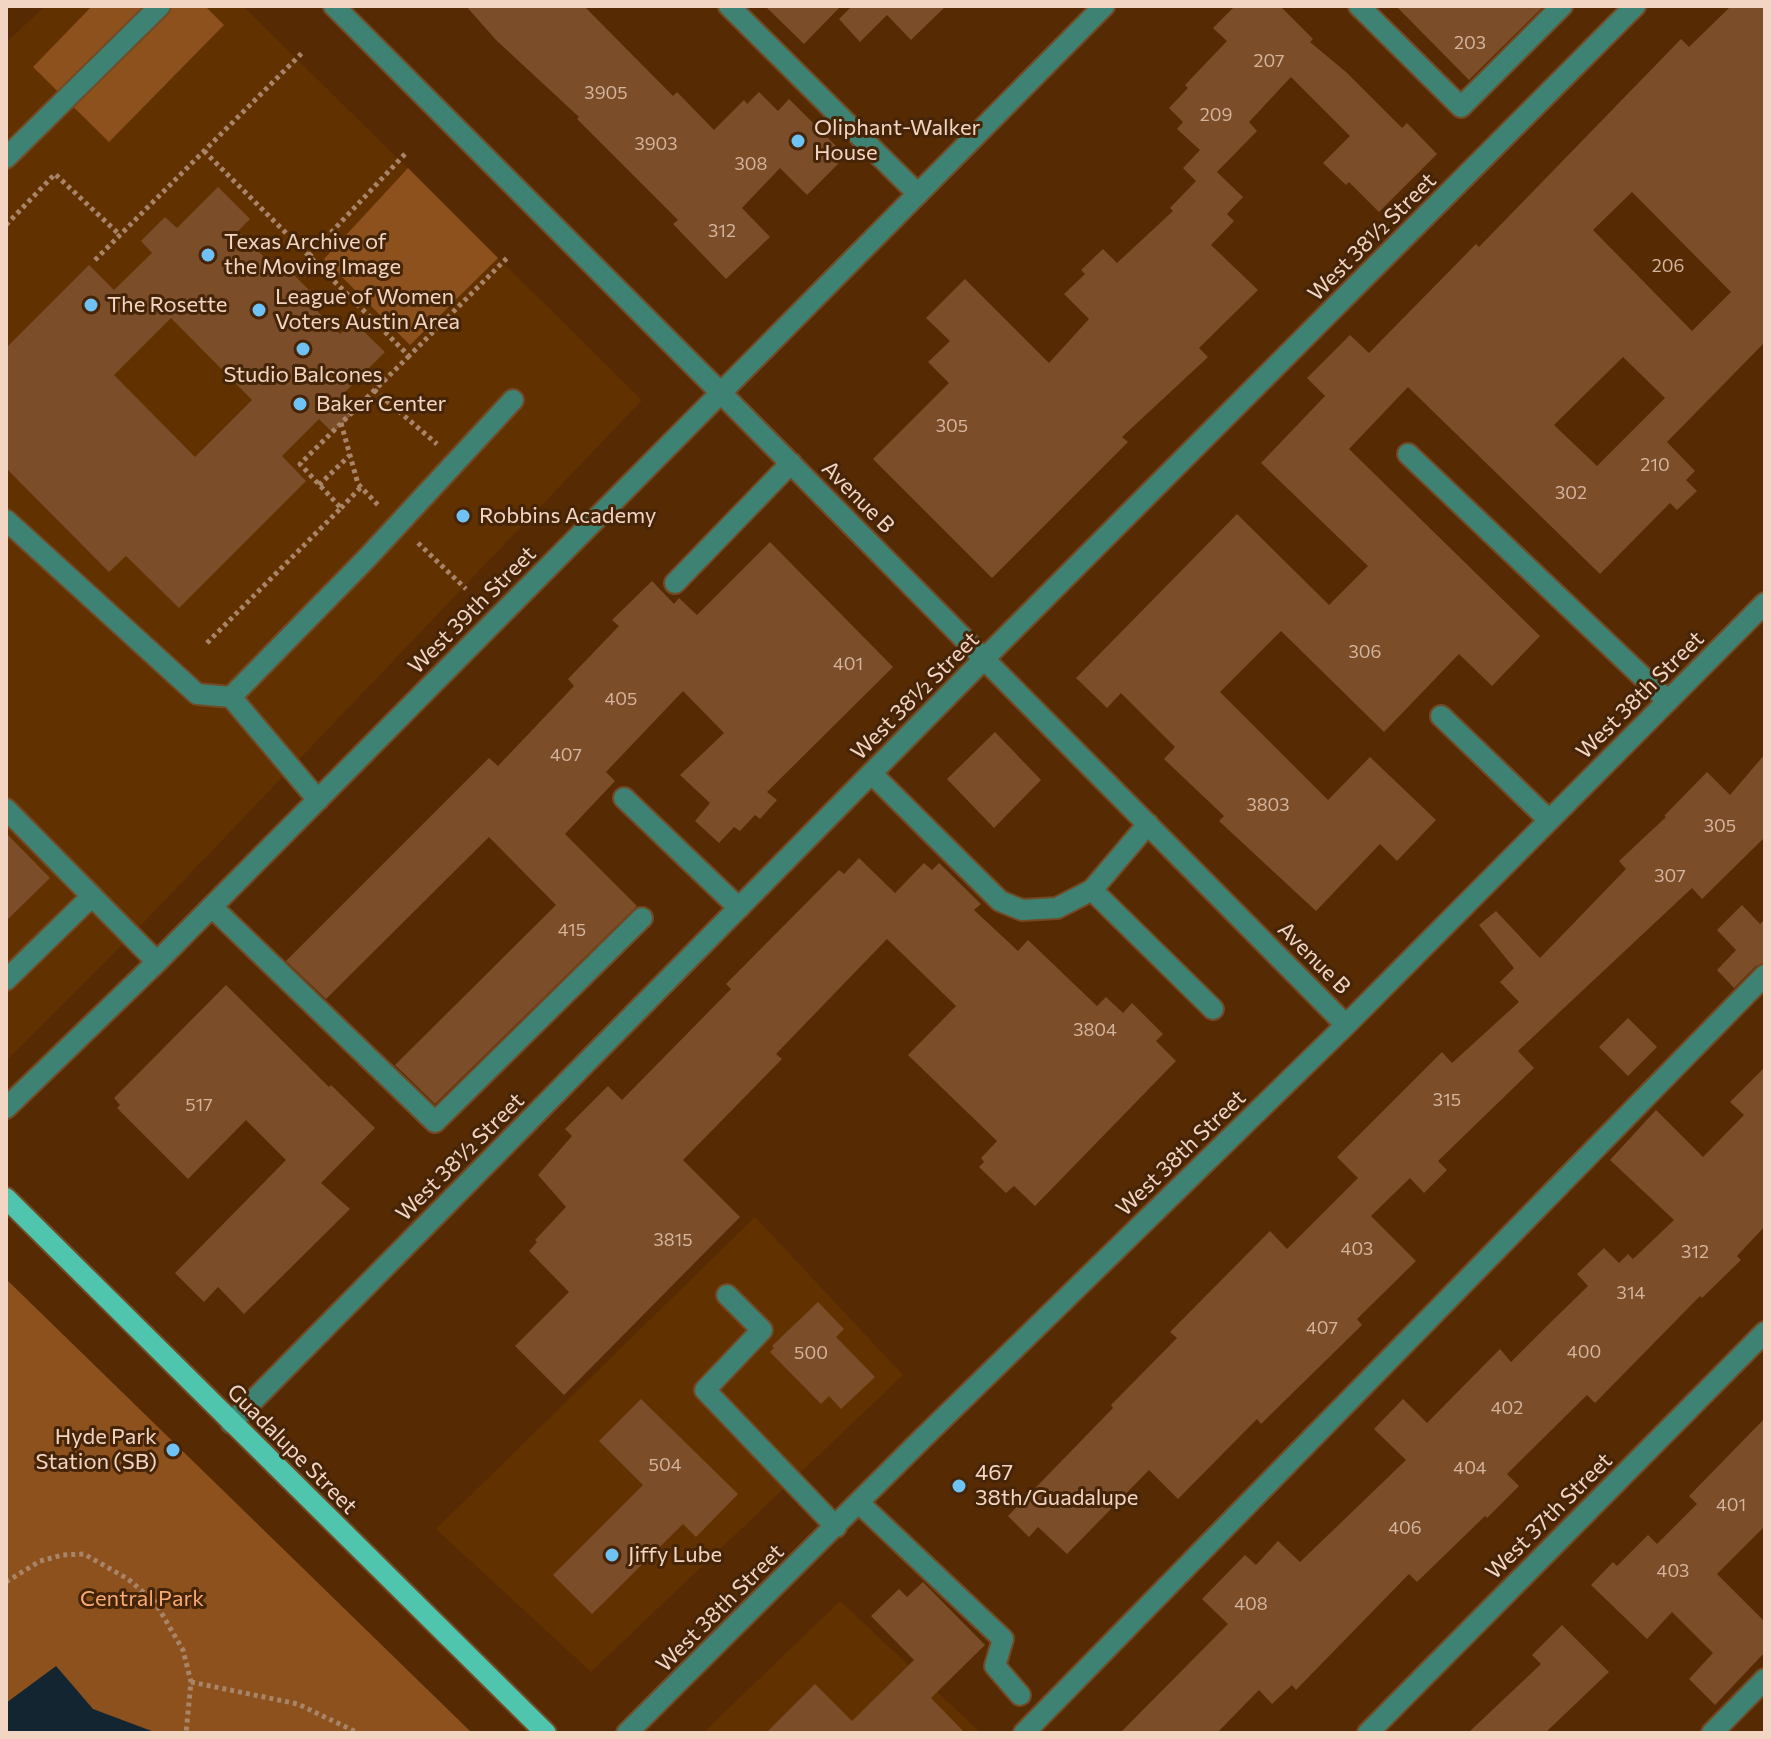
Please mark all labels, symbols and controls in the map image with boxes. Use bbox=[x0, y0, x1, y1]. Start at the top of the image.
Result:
house number: 203 bbox=[1454, 32, 1486, 54]
house number: 207 bbox=[1253, 50, 1285, 72]
house number: 3905 bbox=[584, 82, 628, 104]
house number: 209 bbox=[1200, 104, 1232, 126]
place label: Oliphant-Walker House bbox=[814, 115, 980, 166]
marker: Oliphant-Walker House bbox=[789, 132, 807, 150]
house number: 3903 bbox=[634, 133, 678, 155]
house number: 308 bbox=[735, 153, 767, 175]
street label: West 38½ Street bbox=[1302, 167, 1442, 307]
house number: 312 bbox=[708, 220, 736, 242]
place label: Texas Archive of the Moving Image bbox=[224, 229, 401, 280]
marker: Texas Archive of the Moving Image bbox=[199, 246, 217, 264]
house number: 206 bbox=[1652, 255, 1684, 277]
place label: League of Women Voters Austin Area bbox=[275, 284, 460, 336]
place label: The Rosette bbox=[107, 292, 227, 318]
marker: The Rosette bbox=[82, 296, 100, 314]
marker: League of Women Voters Austin Area bbox=[250, 301, 268, 319]
marker: Studio Balcones bbox=[294, 340, 312, 358]
place label: Studio Balcones bbox=[223, 362, 383, 388]
place label: Baker Center bbox=[316, 391, 446, 417]
marker: Baker Center bbox=[291, 395, 309, 413]
house number: 305 bbox=[936, 415, 968, 437]
house number: 210 bbox=[1640, 454, 1670, 476]
street label: Avenue B bbox=[816, 455, 900, 539]
house number: 302 bbox=[1555, 482, 1587, 504]
place label: Robbins Academy bbox=[479, 503, 656, 529]
marker: Robbins Academy bbox=[454, 507, 472, 525]
street label: West 39th Street bbox=[403, 541, 541, 679]
street label: West 38½ Street bbox=[845, 626, 985, 766]
street label: West 38th Street bbox=[1571, 626, 1709, 764]
house number: 306 bbox=[1349, 641, 1381, 663]
house number: 401 bbox=[833, 653, 863, 675]
house number: 405 bbox=[605, 688, 637, 710]
house number: 407 bbox=[550, 744, 582, 766]
house number: 3803 bbox=[1246, 794, 1290, 816]
house number: 305 bbox=[1704, 815, 1736, 837]
house number: 307 bbox=[1654, 865, 1686, 887]
street label: Avenue B bbox=[1272, 916, 1356, 1000]
house number: 415 bbox=[558, 919, 586, 941]
house number: 3804 bbox=[1073, 1019, 1117, 1041]
street label: West 38th Street bbox=[1111, 1085, 1251, 1221]
street label: West 38½ Street bbox=[390, 1087, 530, 1227]
house number: 315 bbox=[1433, 1089, 1461, 1111]
house number: 517 bbox=[185, 1094, 213, 1116]
house number: 3815 bbox=[653, 1229, 693, 1251]
house number: 403 bbox=[1341, 1238, 1373, 1260]
house number: 312 bbox=[1681, 1241, 1709, 1263]
house number: 314 bbox=[1617, 1282, 1645, 1304]
house number: 407 bbox=[1306, 1317, 1338, 1339]
house number: 400 bbox=[1567, 1341, 1601, 1363]
house number: 500 bbox=[794, 1342, 828, 1364]
street label: Guadalupe Street bbox=[221, 1378, 363, 1520]
house number: 402 bbox=[1491, 1397, 1523, 1419]
place label: Hyde Park Station (SB) bbox=[36, 1424, 157, 1476]
marker: Hyde Park Station (SB) bbox=[164, 1441, 182, 1459]
street label: West 37th Street bbox=[1480, 1447, 1618, 1585]
house number: 504 bbox=[649, 1454, 681, 1476]
house number: 404 bbox=[1453, 1457, 1487, 1479]
place label: 467 38th/Guadalupe bbox=[975, 1460, 1138, 1512]
marker: 467 38th/Guadalupe bbox=[950, 1477, 968, 1495]
house number: 401 bbox=[1716, 1494, 1746, 1516]
house number: 406 bbox=[1388, 1517, 1422, 1539]
street label: West 38th Street bbox=[651, 1539, 789, 1677]
place label: Jiffy Lube bbox=[628, 1542, 722, 1568]
marker: Jiffy Lube bbox=[603, 1546, 621, 1564]
house number: 403 bbox=[1657, 1560, 1689, 1582]
park label: Central Park bbox=[80, 1586, 204, 1612]
house number: 408 bbox=[1234, 1593, 1268, 1615]

